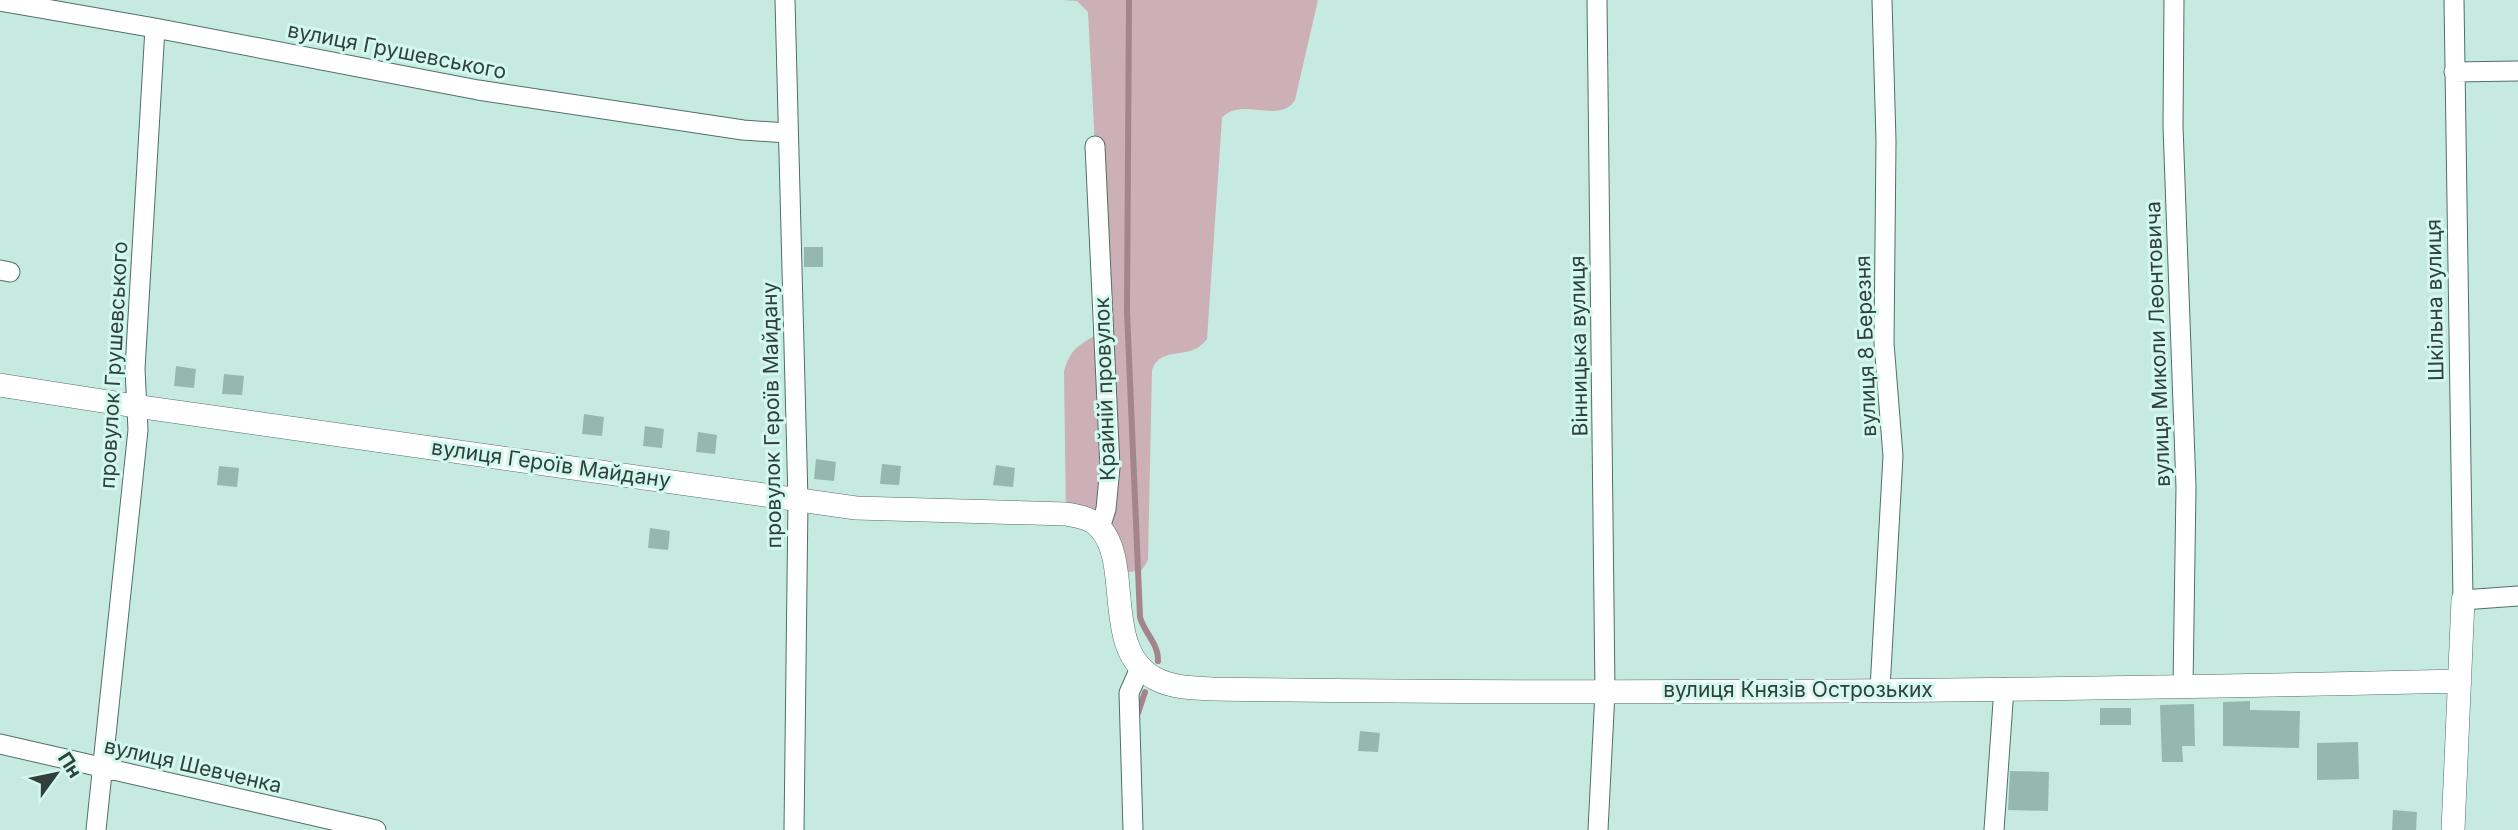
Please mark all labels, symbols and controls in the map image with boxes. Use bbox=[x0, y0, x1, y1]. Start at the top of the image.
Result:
street label: вулиця Грушевського bbox=[285, 17, 509, 84]
street label: вулиця Миколи Леонтовича bbox=[2140, 201, 2175, 487]
street label: Шкільна вулиця bbox=[2421, 219, 2448, 381]
street label: провулок Грушевського bbox=[95, 241, 132, 489]
street label: Вінницька вулиця bbox=[1564, 255, 1593, 437]
street label: вулиця 8 Березня bbox=[1850, 255, 1881, 437]
street label: провулок Героїв Майдану bbox=[757, 281, 786, 549]
street label: Крайній провулок bbox=[1089, 296, 1120, 481]
street label: вулиця Героїв Майдану bbox=[430, 434, 673, 493]
street label: вулиця Князів Острозьких bbox=[1663, 677, 1933, 702]
street label: вулиця Шевченка bbox=[102, 733, 284, 798]
north arrow bbox=[21, 739, 91, 809]
text: Пн bbox=[53, 748, 87, 782]

